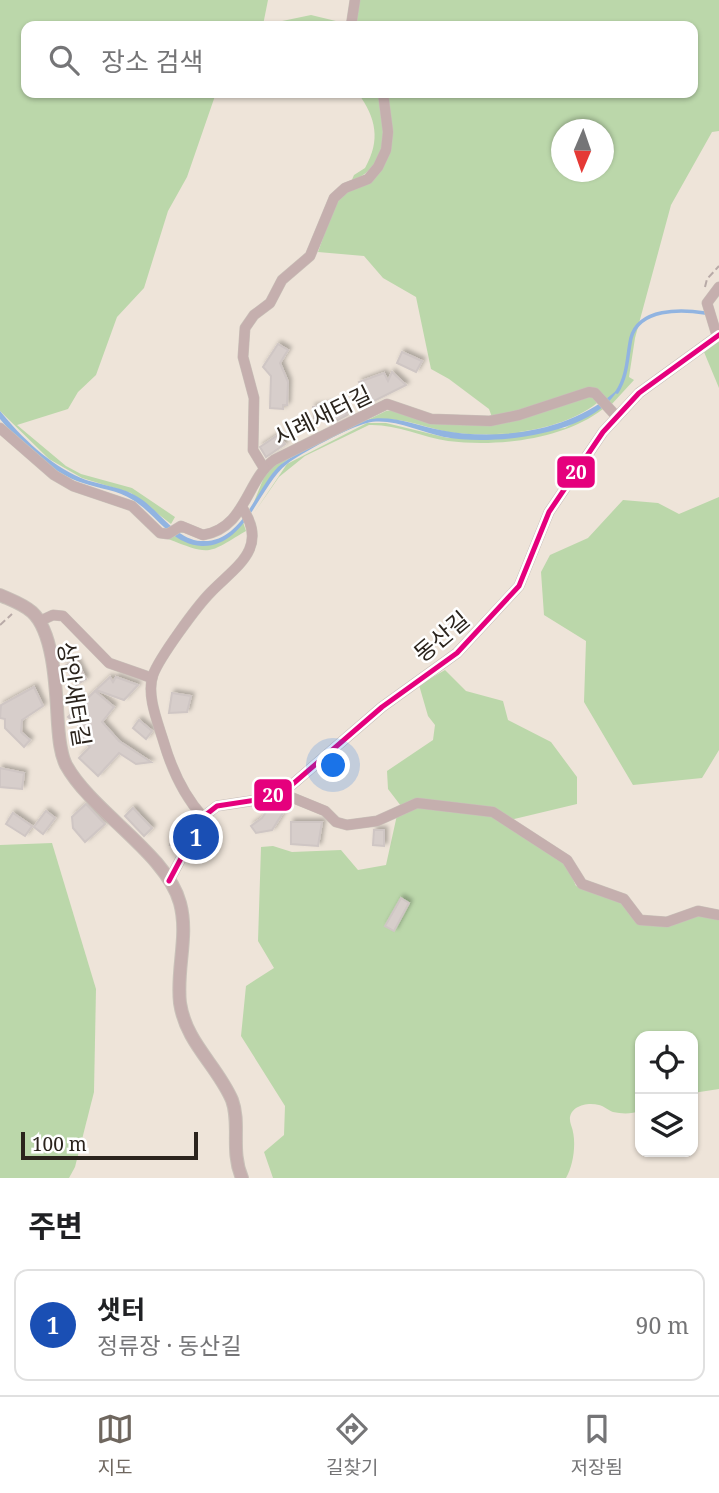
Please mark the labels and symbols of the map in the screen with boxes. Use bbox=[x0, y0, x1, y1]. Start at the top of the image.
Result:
north arrow bbox=[551, 119, 614, 182]
street label: 시례새터길 bbox=[267, 377, 377, 453]
line badge: 20 bbox=[556, 455, 596, 489]
text: 20 bbox=[565, 459, 587, 485]
street label: 동산길 bbox=[406, 603, 476, 669]
street label: 상안새터길 bbox=[51, 639, 99, 749]
your location bbox=[316, 748, 350, 782]
line badge: 20 bbox=[253, 778, 293, 812]
text: 20 bbox=[262, 782, 284, 808]
pin: 1 bbox=[173, 811, 219, 863]
scale bar bbox=[21, 1129, 198, 1161]

